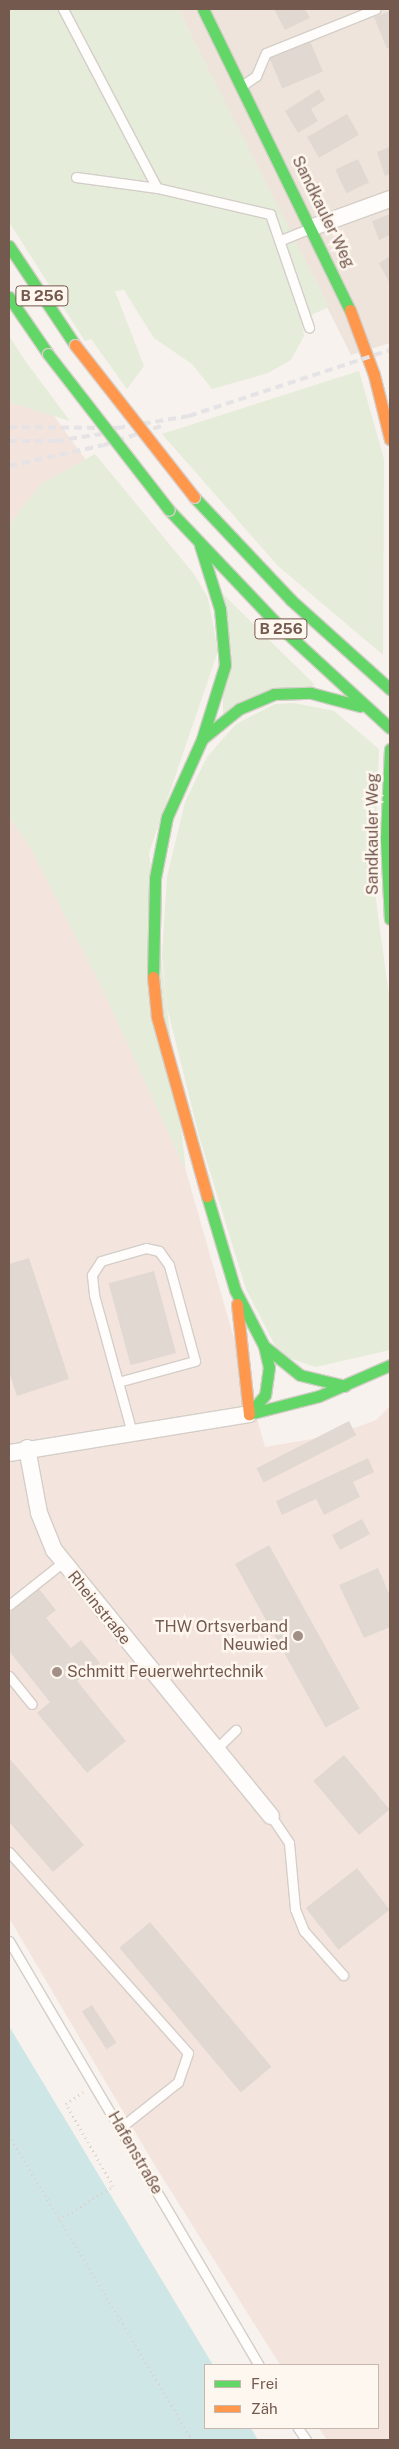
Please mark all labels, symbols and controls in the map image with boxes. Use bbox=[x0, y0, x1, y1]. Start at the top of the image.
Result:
street label: Sandkauler Weg bbox=[288, 153, 358, 271]
road number: B 256 bbox=[15, 284, 70, 308]
road number: B 256 bbox=[254, 616, 308, 642]
street label: Sandkauler Weg bbox=[363, 773, 383, 895]
street label: Rheinstraße bbox=[63, 1567, 135, 1649]
place label: THW Ortsverband Neuwied bbox=[155, 1617, 288, 1655]
marker: THW Ortsverband Neuwied bbox=[292, 1630, 304, 1642]
place label: Schmitt Feuerwehrtechnik bbox=[67, 1662, 264, 1682]
marker: Schmitt Feuerwehrtechnik bbox=[51, 1666, 63, 1678]
street label: Hafenstraße bbox=[104, 2108, 166, 2198]
legend bbox=[204, 2364, 379, 2429]
text: Frei bbox=[251, 2375, 278, 2392]
text: Zäh bbox=[251, 2400, 278, 2417]

